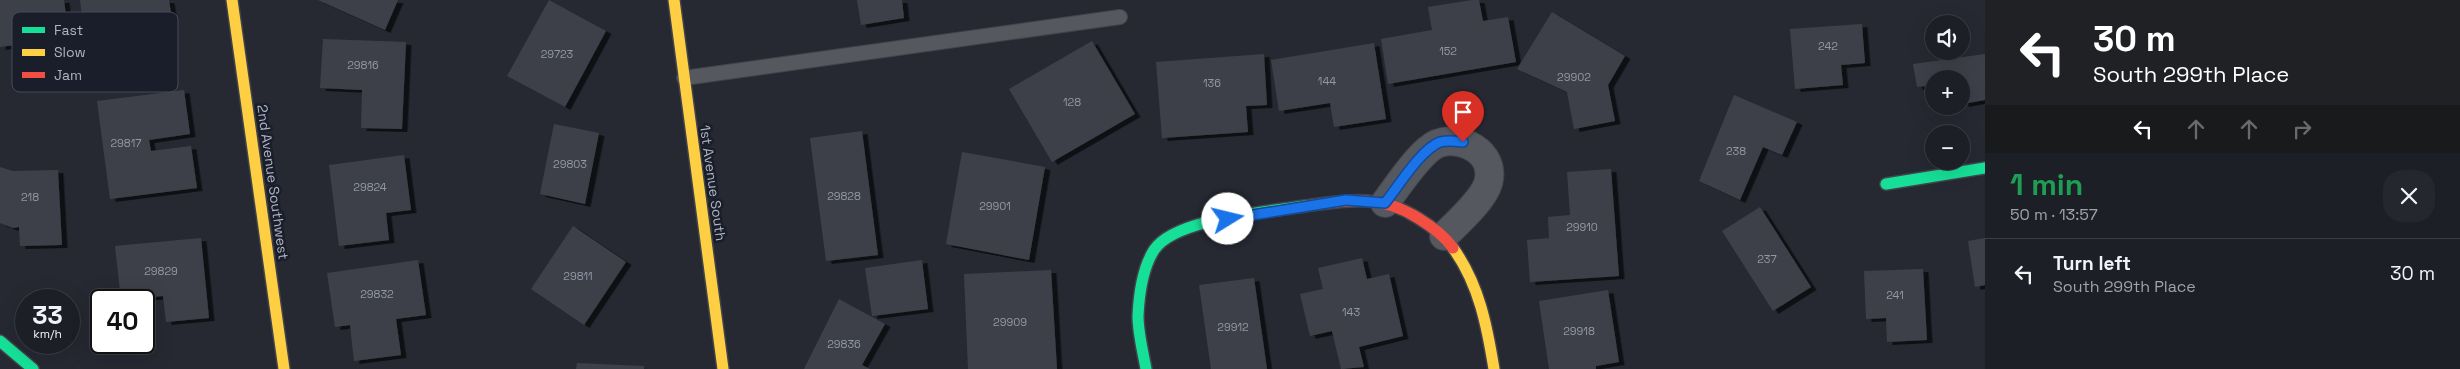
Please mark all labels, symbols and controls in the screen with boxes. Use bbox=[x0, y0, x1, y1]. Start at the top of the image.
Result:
legend bbox=[12, 12, 178, 92]
map controls bbox=[1925, 15, 1970, 170]
button: sound bbox=[1925, 15, 1970, 60]
text: 30 m bbox=[2093, 17, 2176, 61]
icon: left bbox=[2010, 20, 2075, 85]
text: Fast bbox=[54, 21, 83, 39]
house number: 242 bbox=[1818, 39, 1838, 53]
text: Slow bbox=[54, 43, 86, 61]
house number: 152 bbox=[1439, 44, 1457, 58]
house number: 29723 bbox=[541, 47, 574, 61]
house number: 29816 bbox=[347, 58, 379, 72]
text: South 299th Place bbox=[2093, 60, 2289, 88]
text: Jam bbox=[54, 66, 82, 84]
house number: 29902 bbox=[1557, 70, 1591, 84]
button: + bbox=[1925, 70, 1970, 115]
house number: 144 bbox=[1318, 74, 1336, 88]
house number: 136 bbox=[1203, 76, 1221, 90]
pin bbox=[1442, 91, 1484, 142]
house number: 128 bbox=[1063, 95, 1081, 109]
icon: arrive bbox=[1449, 98, 1477, 126]
street label: 2nd Avenue Southwest bbox=[253, 103, 293, 261]
icon: left bbox=[2129, 115, 2157, 143]
icon: ahead bbox=[2182, 115, 2210, 143]
icon: ahead bbox=[2235, 115, 2263, 143]
icon: right bbox=[2288, 115, 2316, 143]
street label: 1st Avenue South bbox=[696, 124, 730, 242]
button: − bbox=[1925, 125, 1970, 170]
house number: 29817 bbox=[111, 136, 142, 150]
house number: 238 bbox=[1726, 144, 1746, 158]
house number: 29803 bbox=[553, 157, 587, 171]
text: 1 min bbox=[2010, 165, 2083, 204]
button: close bbox=[2383, 170, 2435, 222]
house number: 29824 bbox=[353, 180, 387, 194]
house number: 29828 bbox=[827, 189, 861, 203]
house number: 218 bbox=[21, 190, 39, 204]
position arrow bbox=[1201, 192, 1253, 244]
house number: 29901 bbox=[979, 199, 1011, 213]
text: 50 m · 13:57 bbox=[2010, 204, 2098, 225]
house number: 29910 bbox=[1566, 220, 1598, 234]
text: Turn left bbox=[2053, 251, 2131, 276]
house number: 237 bbox=[1757, 252, 1777, 266]
icon: left bbox=[2010, 260, 2038, 288]
text: 30 m bbox=[2390, 261, 2435, 286]
house number: 29829 bbox=[144, 264, 178, 278]
house number: 29811 bbox=[563, 269, 593, 283]
text: South 299th Place bbox=[2053, 276, 2196, 297]
house number: 29832 bbox=[360, 287, 394, 301]
house number: 241 bbox=[1886, 288, 1904, 302]
speed limit sign: 40 bbox=[90, 289, 155, 354]
text: 33 bbox=[32, 299, 63, 331]
house number: 143 bbox=[1342, 305, 1360, 319]
house number: 29909 bbox=[993, 315, 1027, 329]
house number: 29912 bbox=[1217, 320, 1249, 334]
house number: 29918 bbox=[1563, 324, 1595, 338]
text: km/h bbox=[33, 326, 62, 342]
house number: 29836 bbox=[827, 337, 861, 351]

